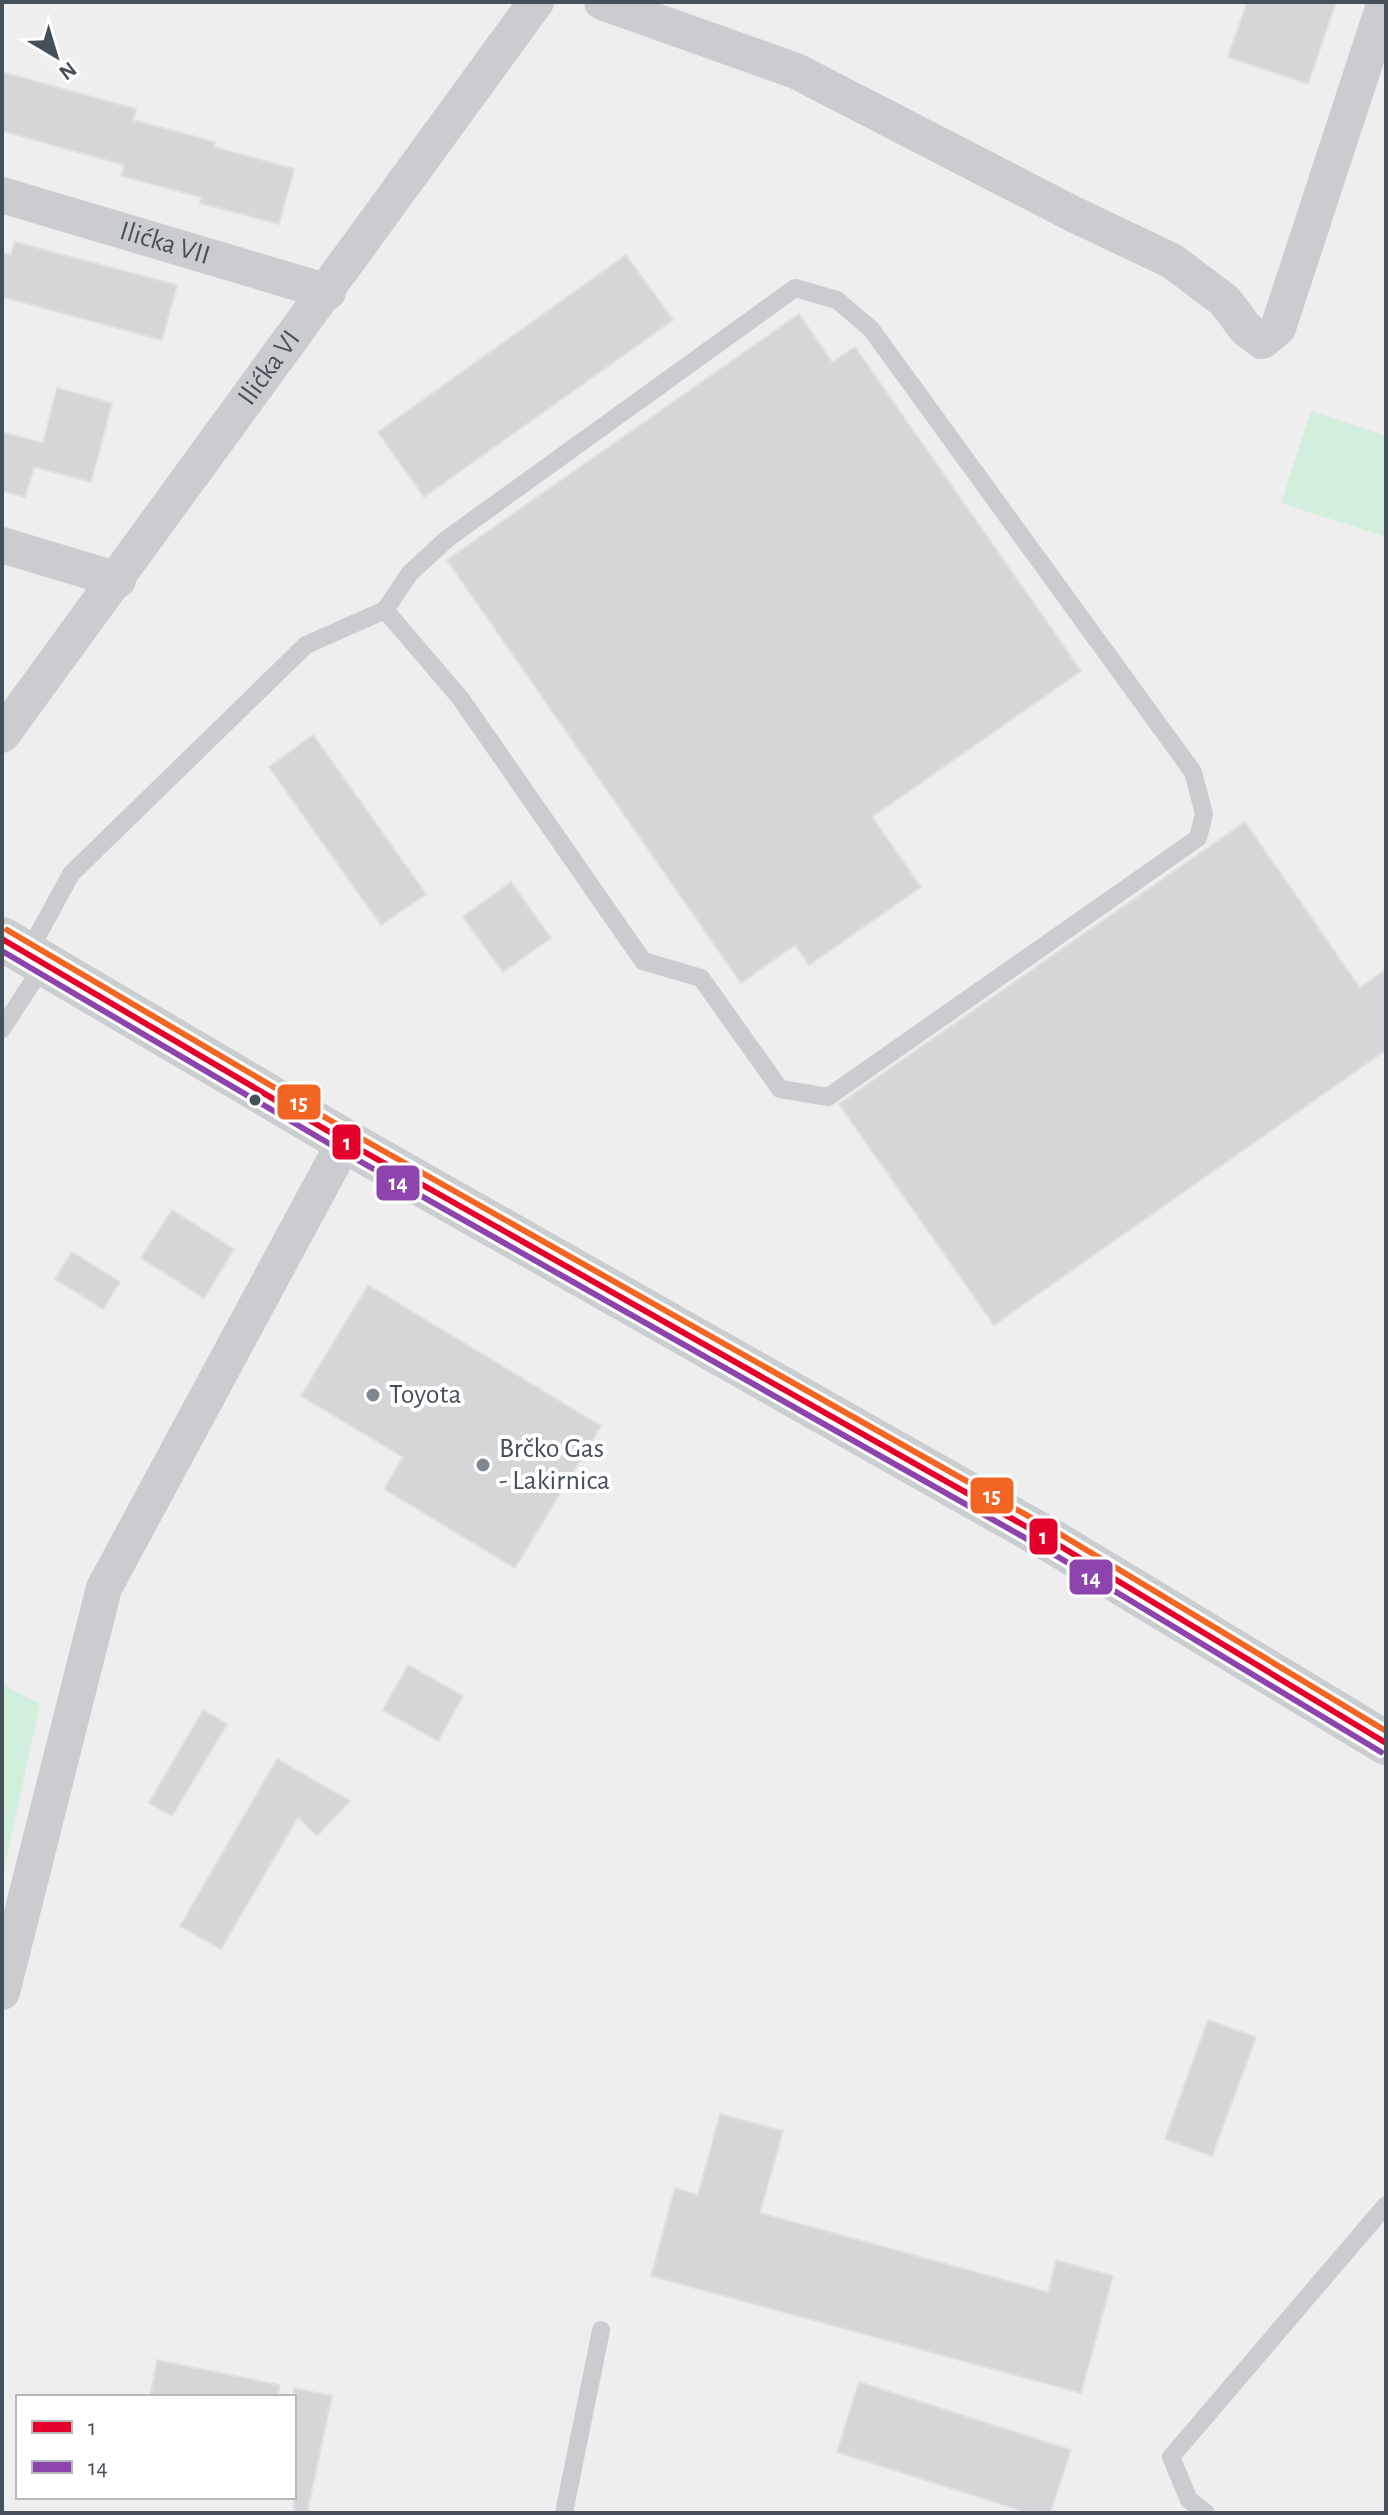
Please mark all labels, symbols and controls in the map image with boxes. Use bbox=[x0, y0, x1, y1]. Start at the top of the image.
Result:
north arrow bbox=[16, 16, 96, 96]
text: N bbox=[55, 58, 80, 84]
street label: Ilićka VII bbox=[117, 217, 213, 270]
street label: Ilićka VI bbox=[233, 325, 306, 411]
line badge: 15 bbox=[276, 1083, 322, 1121]
unlabelled marker bbox=[247, 1092, 263, 1108]
text: 15 bbox=[290, 1092, 308, 1114]
line badge: 1 bbox=[331, 1123, 362, 1161]
text: 1 bbox=[343, 1132, 351, 1154]
line badge: 14 bbox=[375, 1164, 421, 1202]
text: 14 bbox=[389, 1172, 408, 1194]
place label: Toyota bbox=[389, 1381, 461, 1409]
marker: Toyota bbox=[364, 1386, 382, 1404]
place label: Brčko Gas - Lakirnica bbox=[499, 1435, 610, 1495]
marker: Brčko Gas - Lakirnica bbox=[474, 1456, 492, 1474]
line badge: 15 bbox=[969, 1476, 1015, 1515]
text: 15 bbox=[983, 1485, 1001, 1507]
line badge: 1 bbox=[1028, 1517, 1059, 1556]
text: 1 bbox=[1039, 1526, 1047, 1548]
line badge: 14 bbox=[1068, 1558, 1114, 1596]
text: 14 bbox=[1082, 1567, 1101, 1589]
legend bbox=[16, 2395, 296, 2499]
text: 1 bbox=[88, 2416, 96, 2440]
text: 14 bbox=[88, 2456, 108, 2480]

